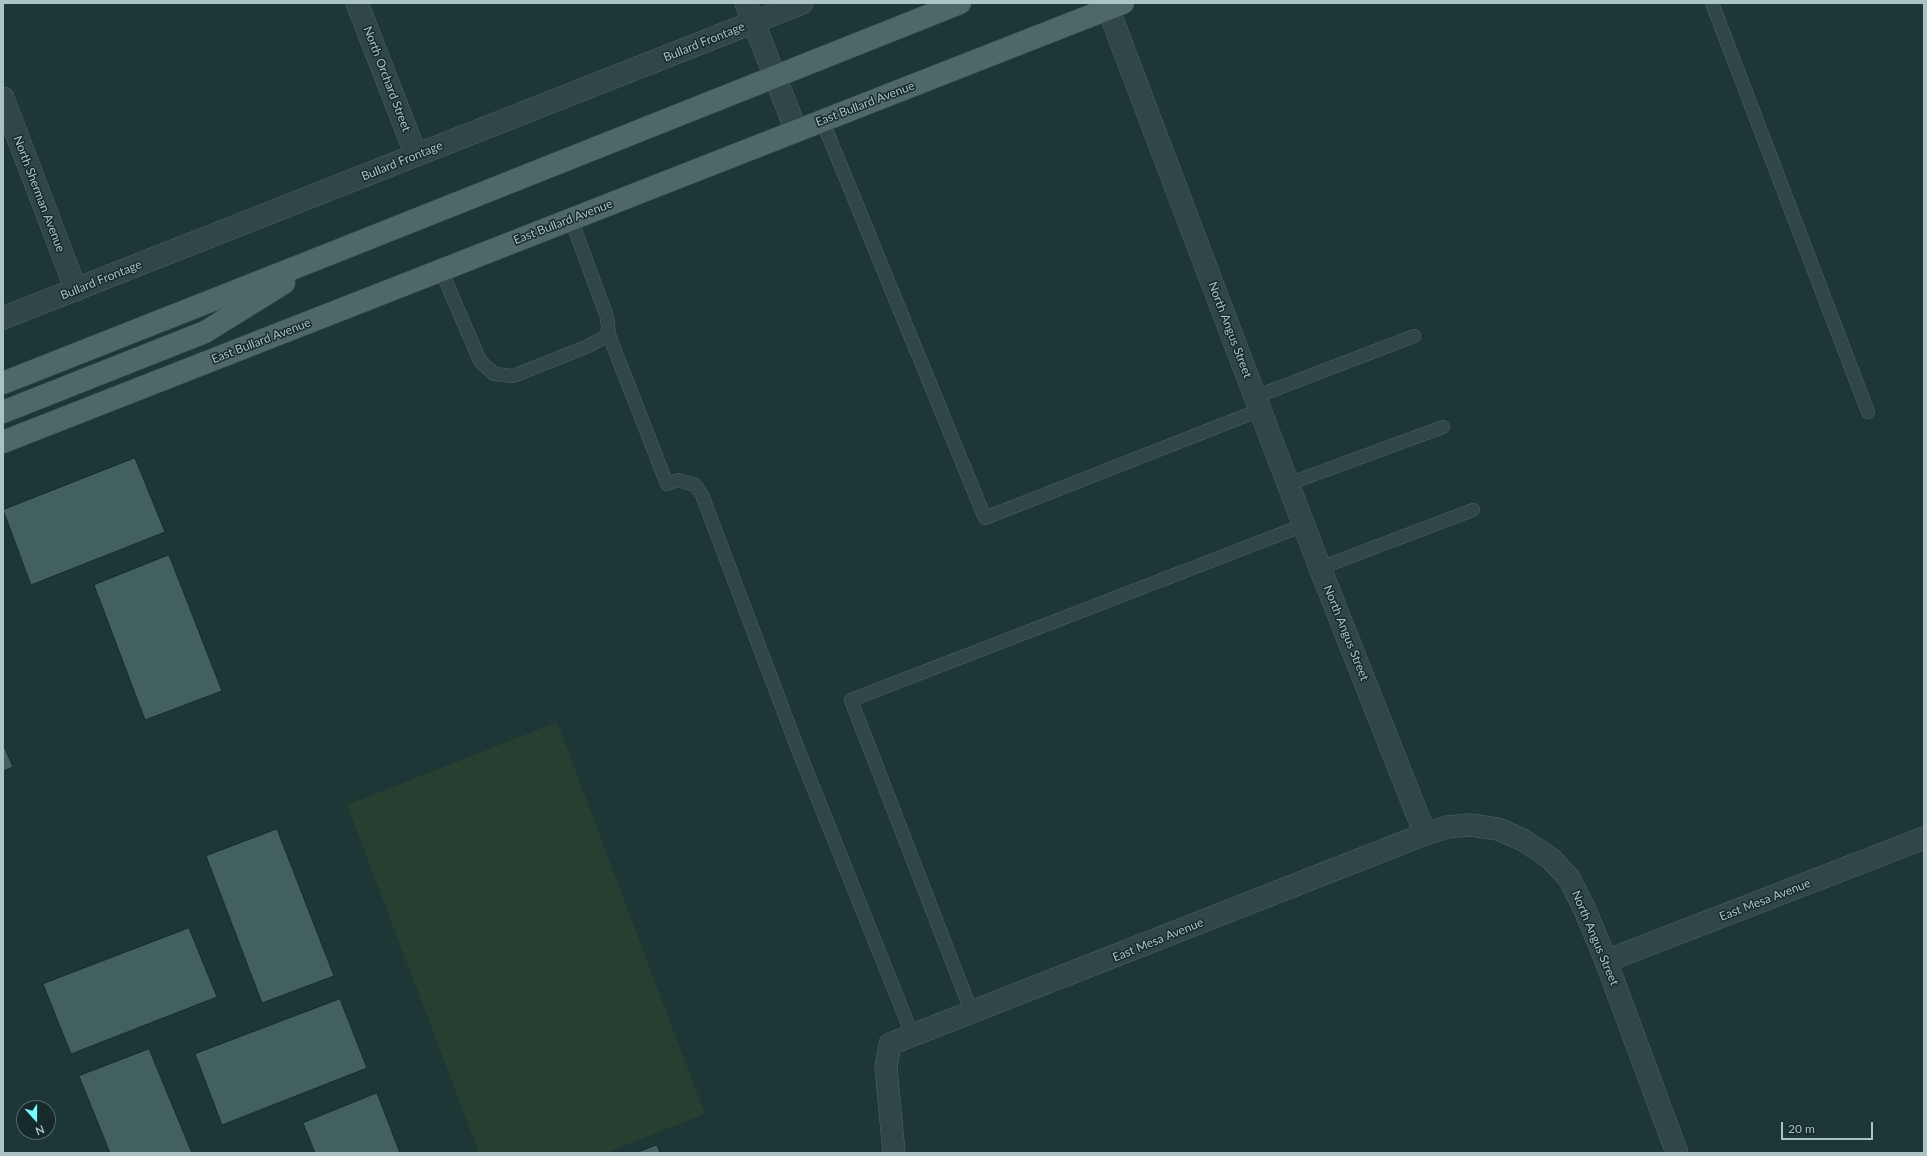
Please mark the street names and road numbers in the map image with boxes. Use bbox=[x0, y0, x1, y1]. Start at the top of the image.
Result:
street label: Bullard Frontage bbox=[661, 19, 747, 65]
street label: North Orchard Street bbox=[360, 24, 414, 134]
street label: East Bullard Avenue bbox=[813, 78, 917, 130]
street label: North Sherman Avenue bbox=[10, 134, 68, 254]
street label: Bullard Frontage bbox=[359, 138, 445, 184]
street label: East Bullard Avenue bbox=[511, 196, 615, 248]
street label: Bullard Frontage bbox=[58, 257, 144, 303]
street label: North Angus Street bbox=[1205, 280, 1255, 380]
street label: East Bullard Avenue bbox=[209, 315, 313, 367]
street label: North Angus Street bbox=[1320, 583, 1372, 683]
street label: East Mesa Avenue bbox=[1717, 876, 1813, 924]
street label: North Angus Street bbox=[1568, 888, 1622, 988]
street label: East Mesa Avenue bbox=[1111, 915, 1205, 965]

